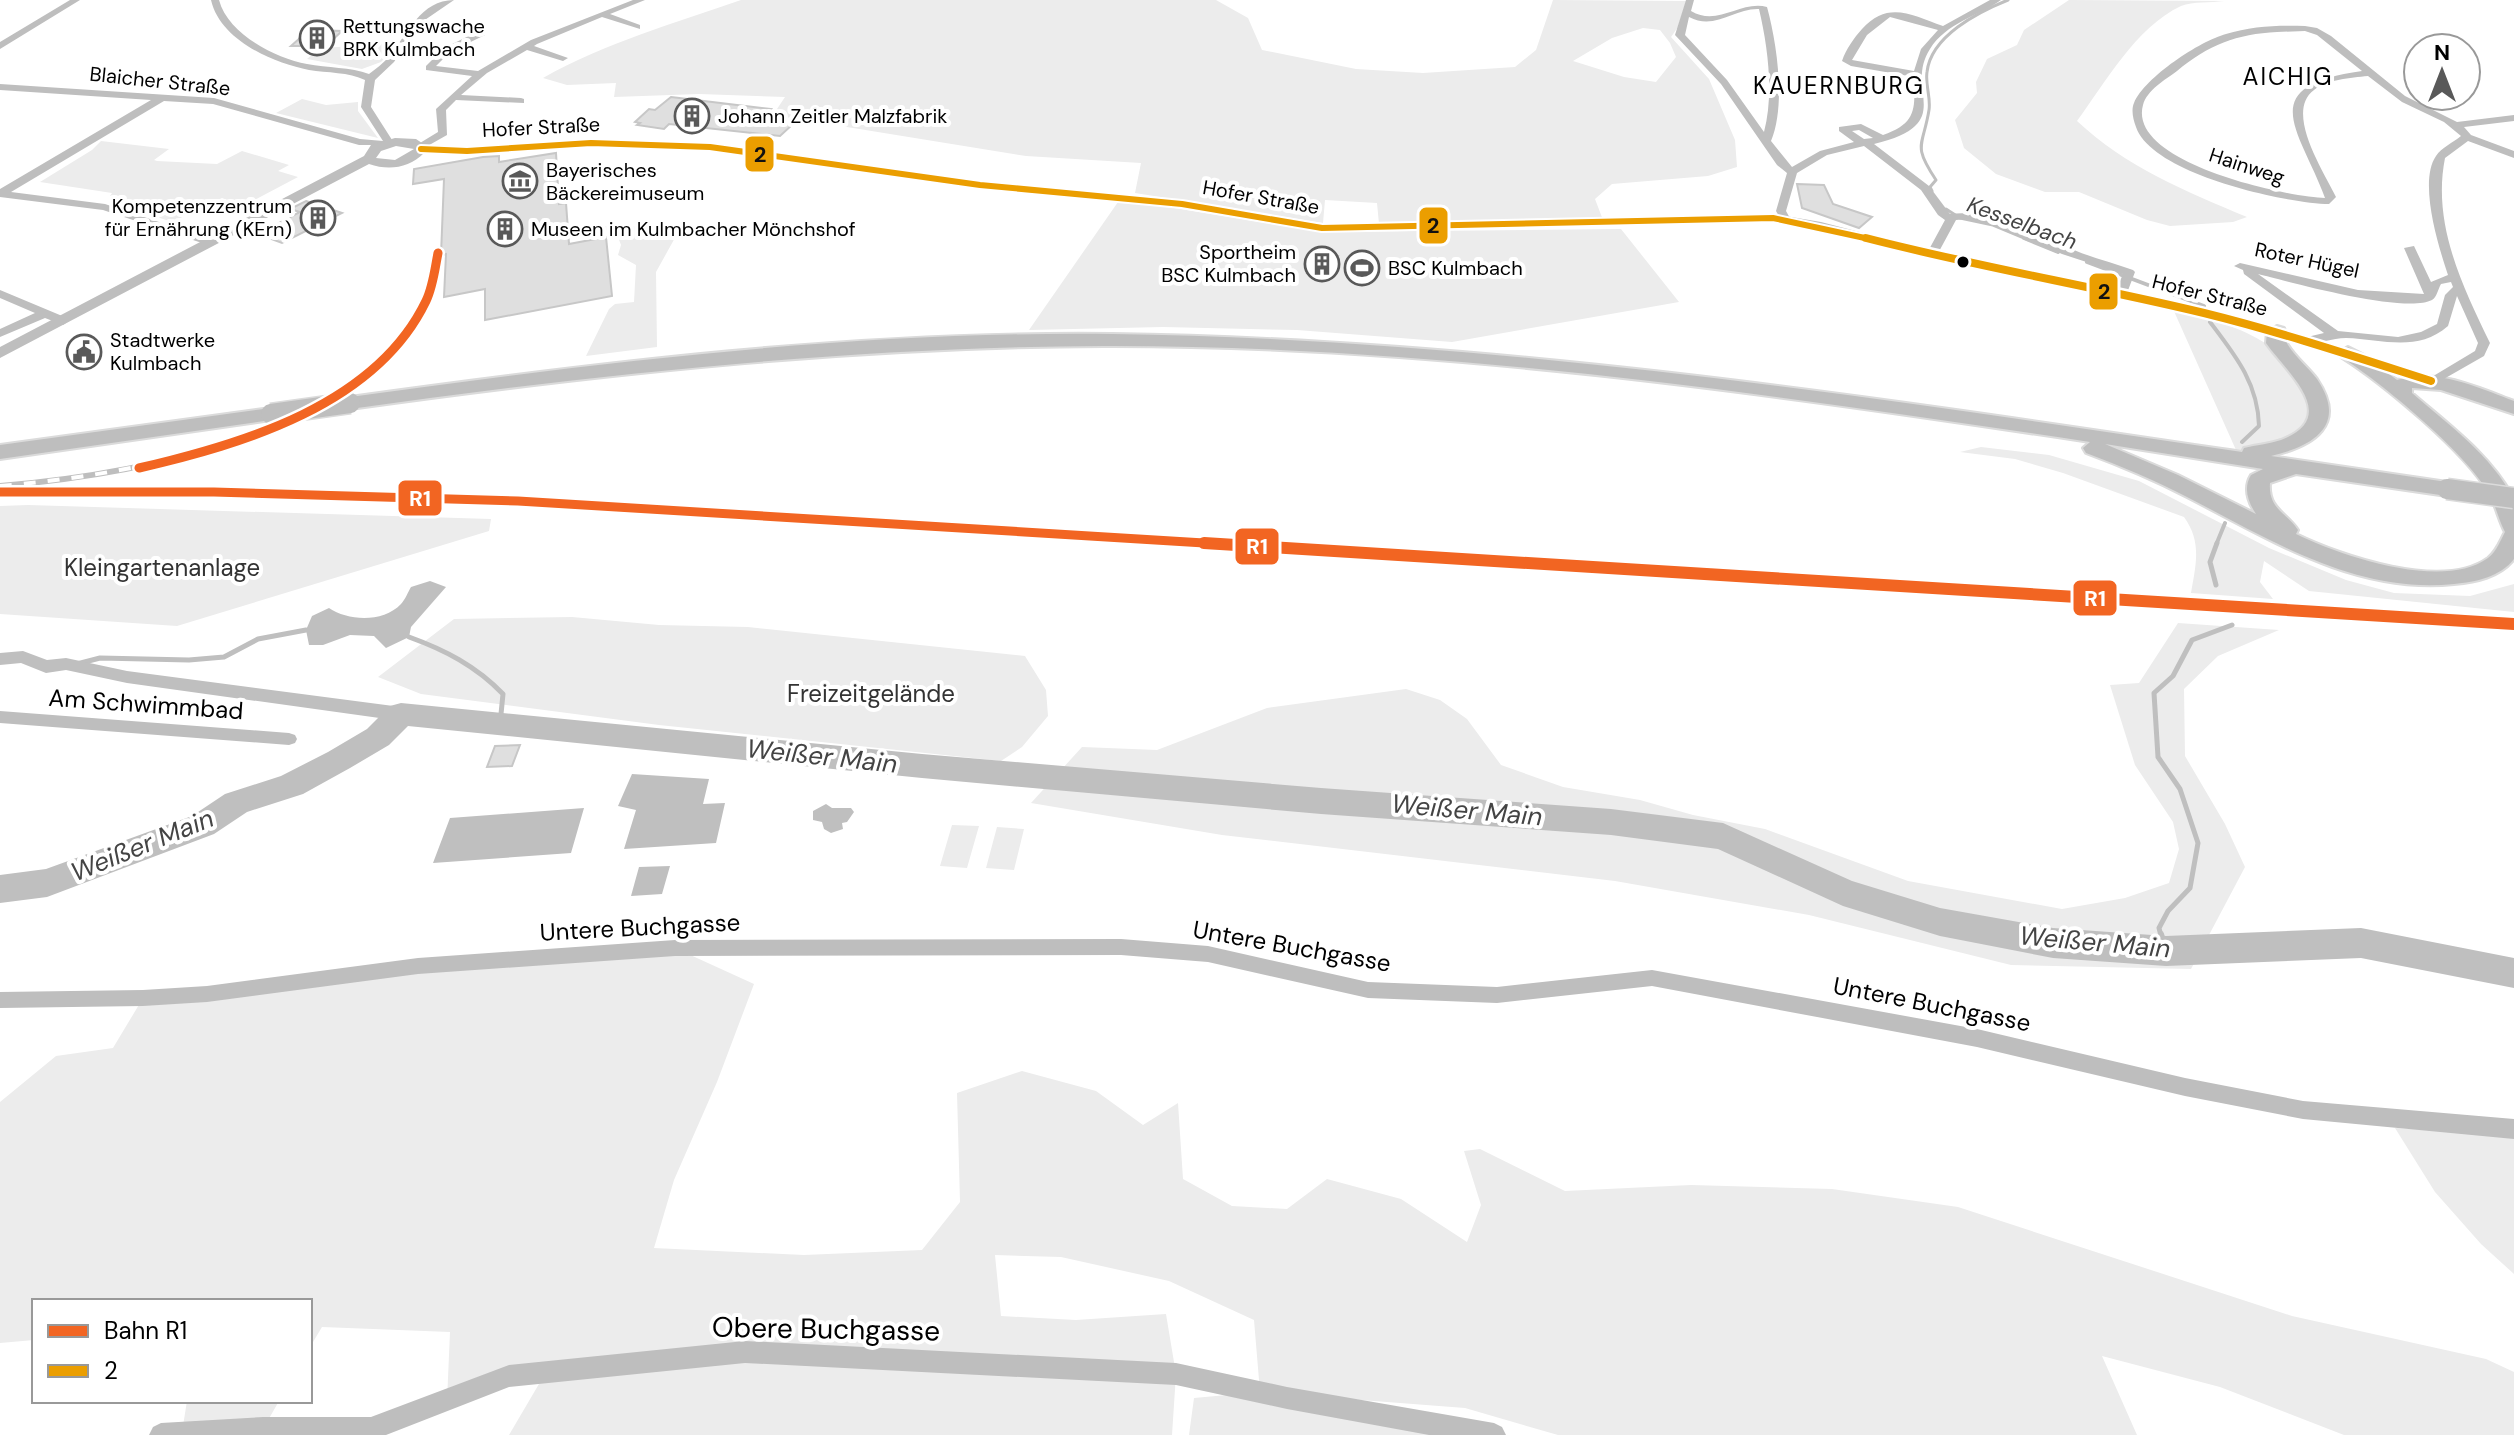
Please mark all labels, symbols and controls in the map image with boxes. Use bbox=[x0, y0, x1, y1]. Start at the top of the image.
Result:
place label: Rettungswache BRK Kulmbach bbox=[343, 13, 485, 62]
building icon: Rettungswache BRK Kulmbach bbox=[298, 19, 336, 57]
north arrow bbox=[2402, 32, 2482, 112]
text: N bbox=[2434, 38, 2450, 67]
street label: Blaicher Straße bbox=[88, 61, 232, 101]
district label: AICHIG bbox=[2243, 61, 2333, 92]
district label: KAUERNBURG bbox=[1753, 70, 1925, 101]
building icon: Johann Zeitler Malzfabrik bbox=[673, 97, 711, 135]
place label: Johann Zeitler Malzfabrik bbox=[718, 103, 947, 129]
street label: Hofer Straße bbox=[481, 111, 601, 143]
line badge: 2 bbox=[744, 135, 775, 173]
text: 2 bbox=[754, 140, 766, 169]
street label: Hainweg bbox=[2206, 142, 2288, 190]
place label: Bayerisches Bäckereimuseum bbox=[546, 157, 704, 206]
museum icon: Bayerisches Bäckereimuseum bbox=[501, 162, 539, 200]
street label: Hofer Straße bbox=[1201, 174, 1321, 220]
water label: Kesselbach bbox=[1963, 190, 2081, 256]
place label: Kompetenzzentrum für Ernährung (KErn) bbox=[105, 193, 292, 242]
building icon: Kompetenzzentrum für Ernährung (KErn) bbox=[299, 199, 337, 237]
line badge: 2 bbox=[1418, 206, 1449, 245]
building icon: Museen im Kulmbacher Mönchshof bbox=[486, 210, 524, 248]
text: 2 bbox=[1427, 211, 1439, 240]
place label: Museen im Kulmbacher Mönchshof bbox=[531, 216, 856, 242]
street label: Roter Hügel bbox=[2252, 236, 2362, 284]
place label: Sportheim BSC Kulmbach bbox=[1161, 239, 1296, 288]
building icon: Sportheim BSC Kulmbach bbox=[1303, 245, 1341, 283]
sports icon: BSC Kulmbach bbox=[1343, 249, 1381, 287]
unlabelled marker bbox=[1955, 254, 1971, 270]
place label: BSC Kulmbach bbox=[1388, 255, 1523, 281]
street label: Hofer Straße bbox=[2150, 268, 2270, 322]
line badge: 2 bbox=[2088, 272, 2119, 311]
text: 2 bbox=[2098, 277, 2110, 306]
place label: Stadtwerke Kulmbach bbox=[110, 327, 215, 376]
public building icon: Stadtwerke Kulmbach bbox=[65, 333, 103, 371]
line badge: R1 bbox=[397, 479, 443, 517]
text: R1 bbox=[409, 484, 431, 513]
line badge: R1 bbox=[1234, 527, 1280, 566]
text: R1 bbox=[1246, 532, 1268, 561]
park label: Kleingartenanlage bbox=[64, 552, 260, 583]
line badge: R1 bbox=[2072, 579, 2118, 617]
text: R1 bbox=[2084, 584, 2106, 613]
park label: Freizeitgelände bbox=[787, 678, 955, 709]
street label: Am Schwimmbad bbox=[48, 682, 244, 726]
water label: Weißer Main bbox=[745, 731, 899, 781]
water label: Weißer Main bbox=[1390, 786, 1544, 834]
water label: Weißer Main bbox=[65, 801, 219, 889]
street label: Untere Buchgasse bbox=[539, 906, 741, 948]
street label: Untere Buchgasse bbox=[1191, 913, 1393, 979]
water label: Weißer Main bbox=[2018, 918, 2172, 966]
street label: Untere Buchgasse bbox=[1831, 970, 2033, 1038]
legend bbox=[32, 1299, 312, 1403]
street label: Obere Buchgasse bbox=[712, 1309, 940, 1349]
text: Bahn R1 bbox=[104, 1315, 187, 1346]
text: 2 bbox=[104, 1355, 118, 1386]

